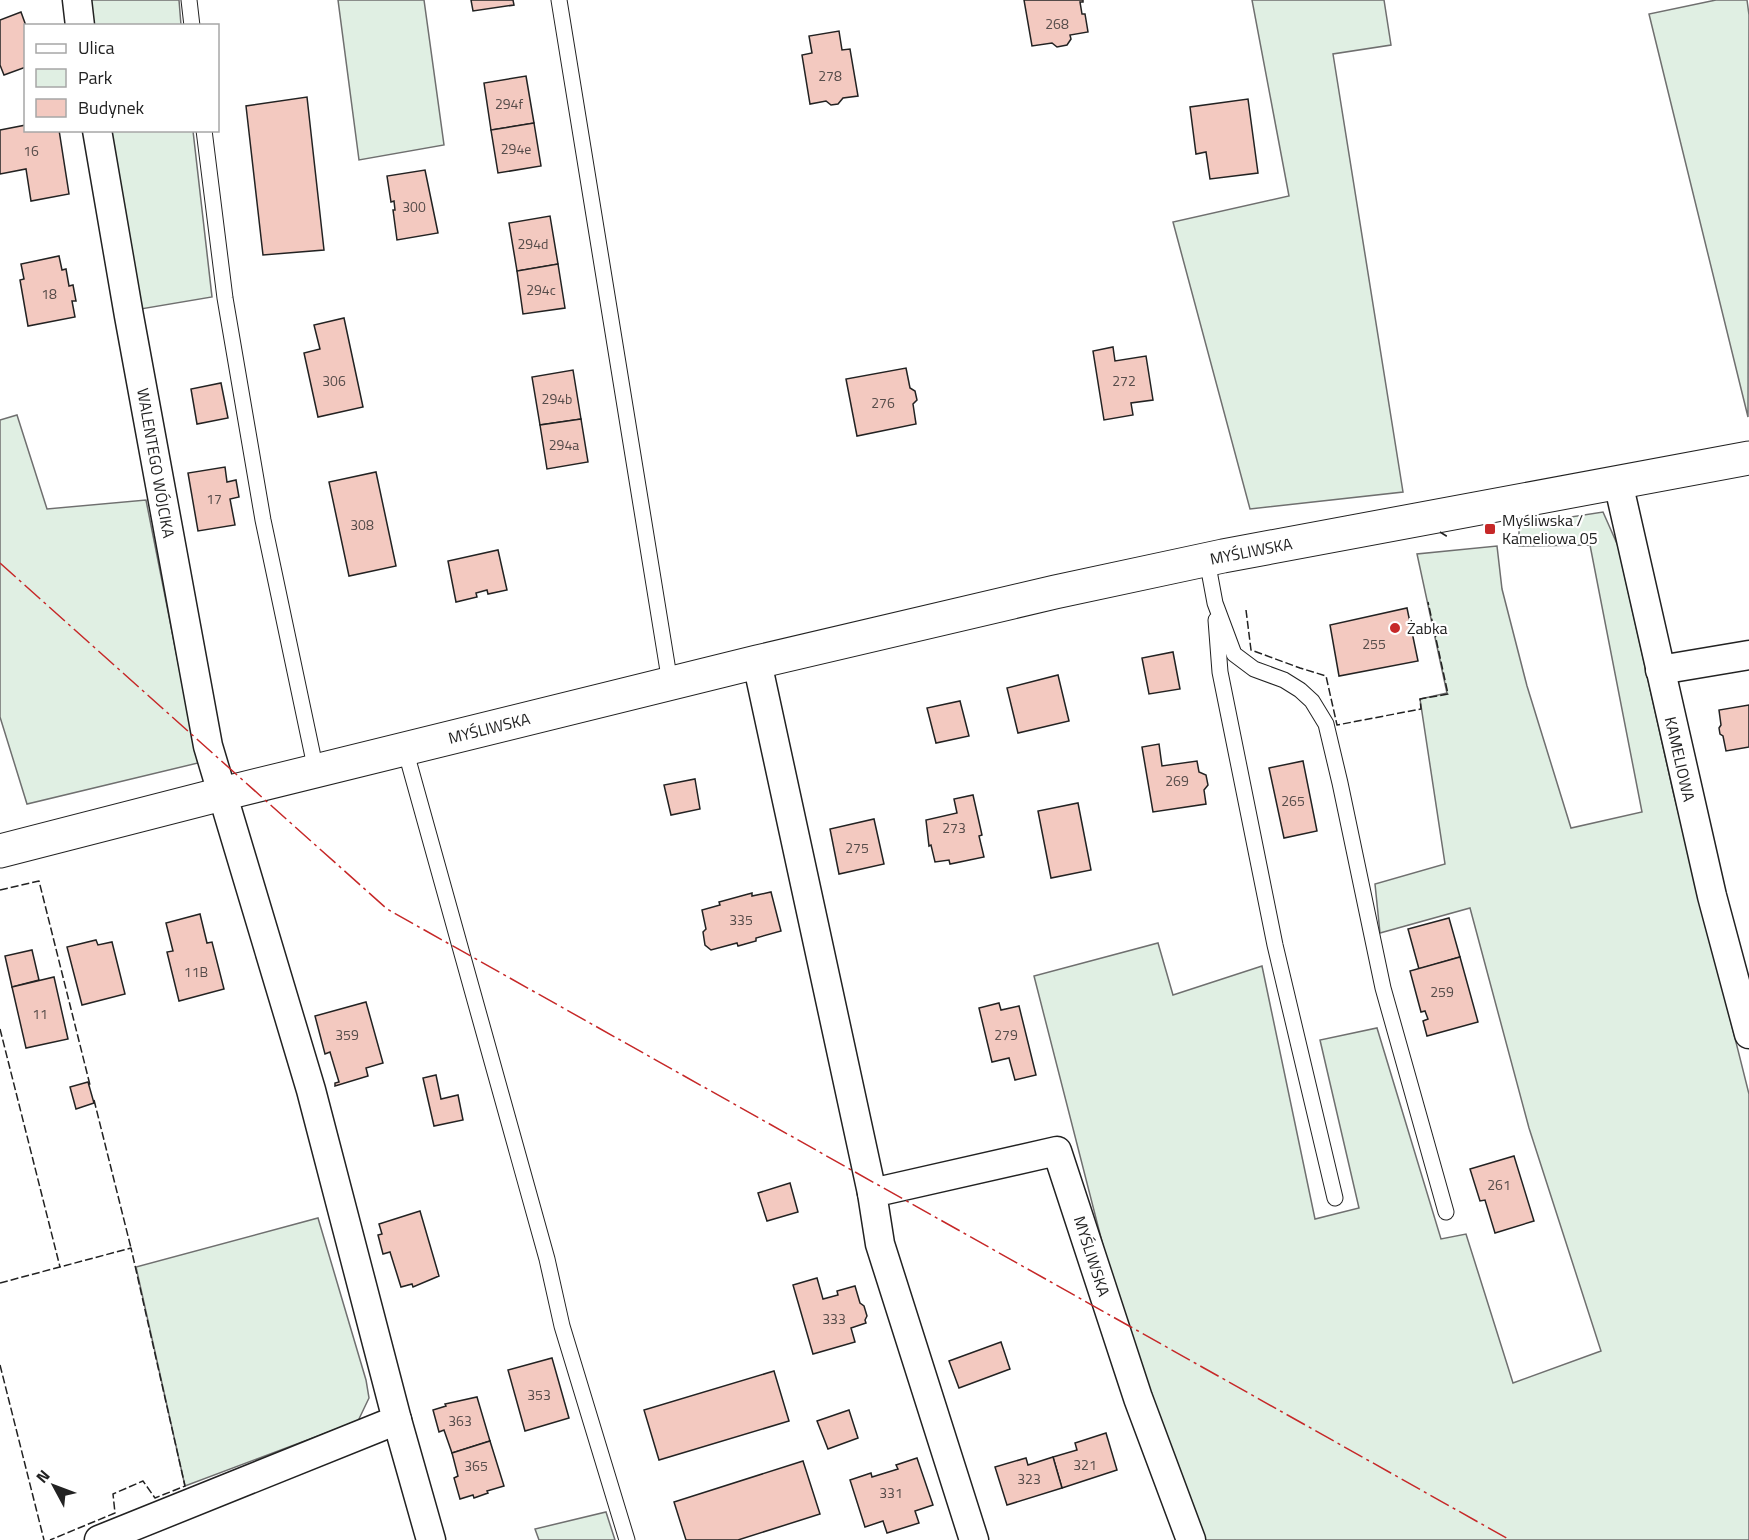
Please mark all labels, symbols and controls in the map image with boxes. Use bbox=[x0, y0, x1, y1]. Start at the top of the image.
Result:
house number: 268 bbox=[1045, 13, 1069, 34]
legend bbox=[24, 24, 219, 132]
text: Ulica bbox=[78, 34, 115, 61]
text: Park bbox=[78, 64, 113, 91]
house number: 278 bbox=[818, 65, 842, 86]
house number: 294f bbox=[495, 93, 523, 114]
text: Budynek bbox=[78, 94, 145, 121]
house number: 294e bbox=[501, 138, 531, 159]
house number: 16 bbox=[23, 140, 39, 161]
house number: 300 bbox=[402, 196, 426, 217]
house number: 294d bbox=[518, 233, 548, 254]
house number: 294c bbox=[526, 279, 556, 300]
house number: 18 bbox=[41, 283, 57, 304]
house number: 306 bbox=[322, 370, 346, 391]
house number: 272 bbox=[1112, 370, 1136, 391]
street label: WALENTEGO WÓJCIKA bbox=[131, 386, 181, 540]
house number: 294b bbox=[542, 388, 572, 409]
house number: 276 bbox=[871, 392, 895, 413]
house number: 294a bbox=[549, 434, 579, 455]
house number: 17 bbox=[206, 488, 222, 509]
place label: Myśliwska / Kameliowa 05 bbox=[1502, 508, 1598, 550]
house number: 308 bbox=[350, 514, 374, 535]
marker: Myśliwska / Kameliowa 05 bbox=[1483, 522, 1497, 536]
street label: MYŚLIWSKA bbox=[1208, 531, 1295, 571]
place label: Żabka bbox=[1407, 616, 1448, 640]
marker: Żabka bbox=[1388, 621, 1402, 635]
house number: 255 bbox=[1362, 633, 1386, 654]
street label: MYŚLIWSKA bbox=[446, 706, 533, 750]
street label: KAMELIOWA bbox=[1659, 714, 1702, 804]
house number: 269 bbox=[1165, 770, 1189, 791]
house number: 265 bbox=[1281, 790, 1305, 811]
house number: 273 bbox=[942, 817, 966, 838]
house number: 275 bbox=[845, 837, 869, 858]
house number: 335 bbox=[729, 909, 753, 930]
house number: 11B bbox=[184, 961, 208, 982]
house number: 259 bbox=[1430, 981, 1454, 1002]
house number: 11 bbox=[32, 1003, 48, 1024]
house number: 359 bbox=[335, 1024, 359, 1045]
house number: 279 bbox=[994, 1024, 1018, 1045]
house number: 261 bbox=[1487, 1174, 1511, 1195]
street label: MYŚLIWSKA bbox=[1068, 1213, 1116, 1300]
house number: 333 bbox=[822, 1308, 846, 1329]
house number: 353 bbox=[527, 1384, 551, 1405]
house number: 363 bbox=[448, 1410, 472, 1431]
house number: 321 bbox=[1073, 1454, 1097, 1475]
house number: 365 bbox=[464, 1455, 488, 1476]
north arrow bbox=[24, 1456, 84, 1516]
text: N bbox=[30, 1464, 55, 1488]
house number: 323 bbox=[1017, 1468, 1041, 1489]
house number: 331 bbox=[879, 1482, 903, 1503]

